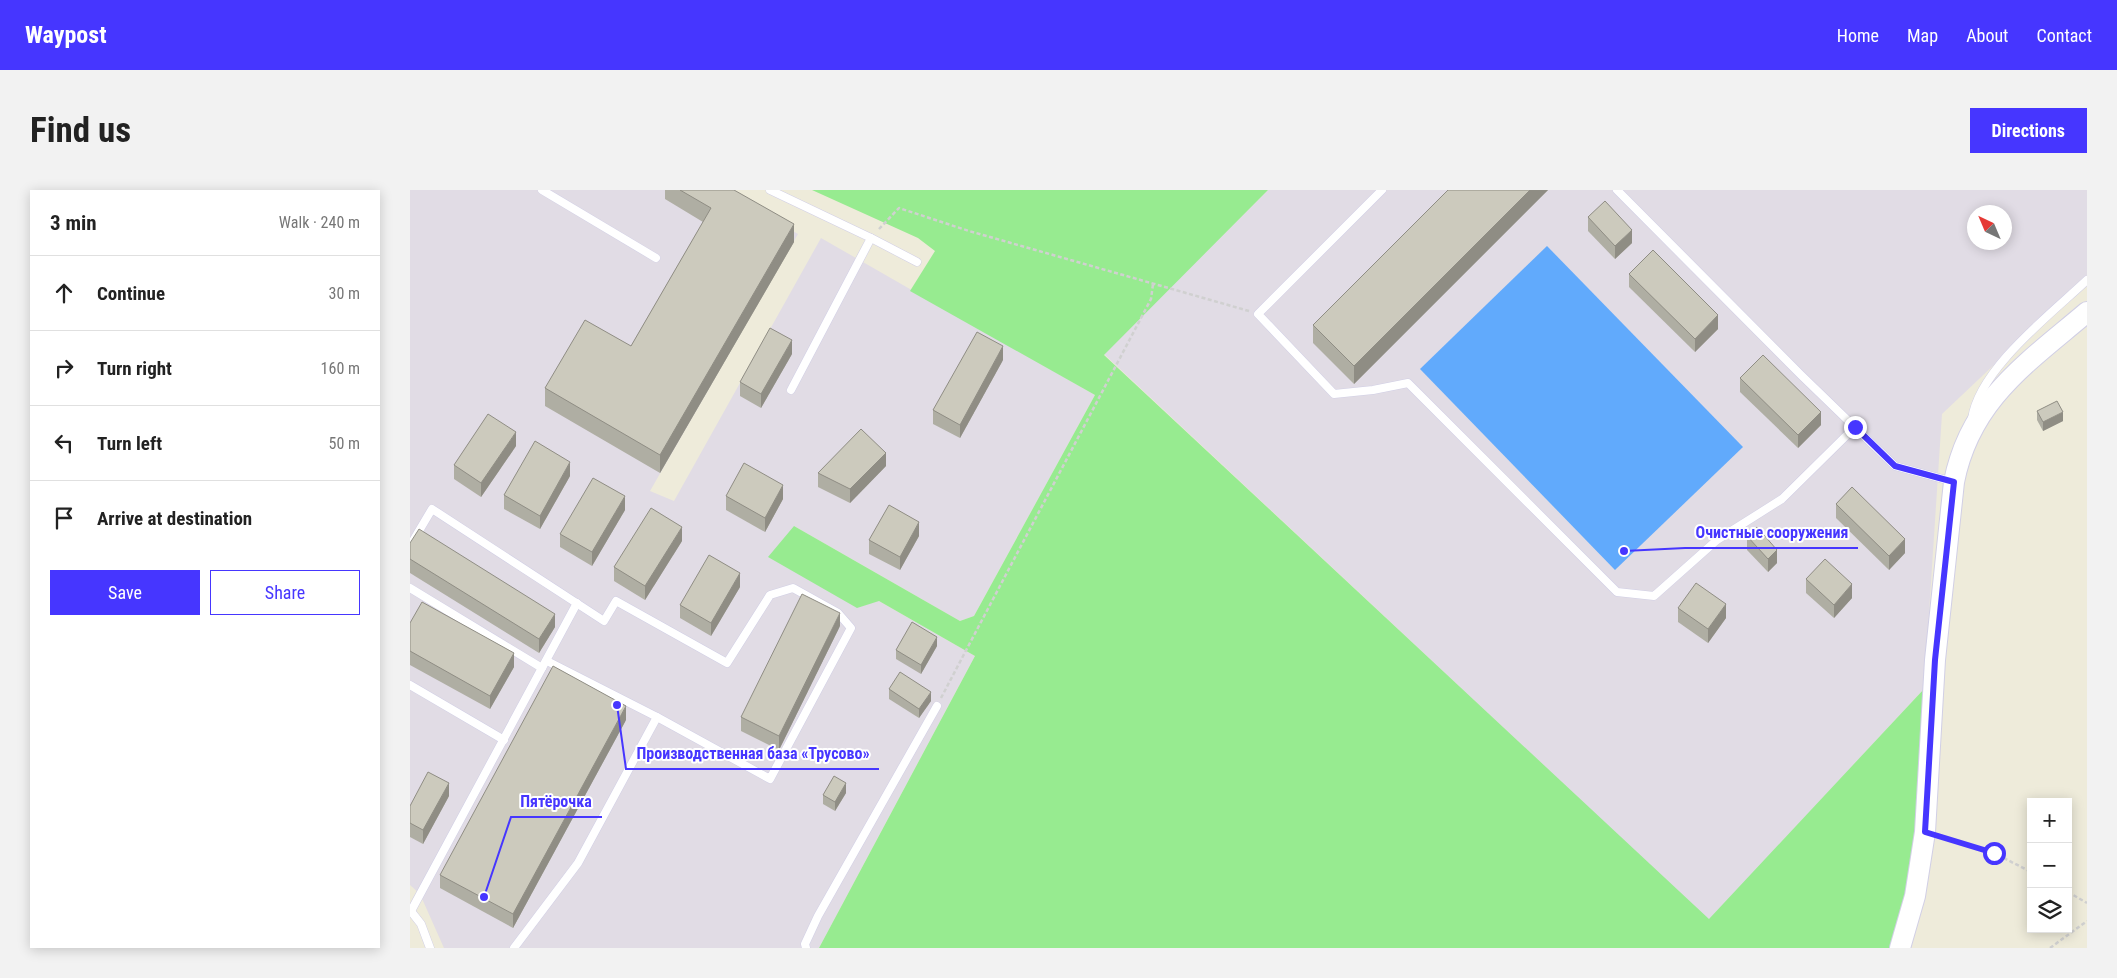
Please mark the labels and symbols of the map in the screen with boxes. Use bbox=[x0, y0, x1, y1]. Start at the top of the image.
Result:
north arrow bbox=[1967, 205, 2012, 250]
route end bbox=[1844, 416, 1867, 439]
callout: Очистные сооружения bbox=[1685, 517, 1858, 548]
text: Очистные сооружения bbox=[1696, 523, 1848, 542]
callout: Производственная база «Трусово» bbox=[626, 738, 879, 769]
text: Производственная база «Трусово» bbox=[636, 744, 870, 763]
callout: Пятёрочка bbox=[511, 786, 602, 817]
text: Пятёрочка bbox=[520, 792, 592, 811]
route start bbox=[1983, 842, 2006, 865]

